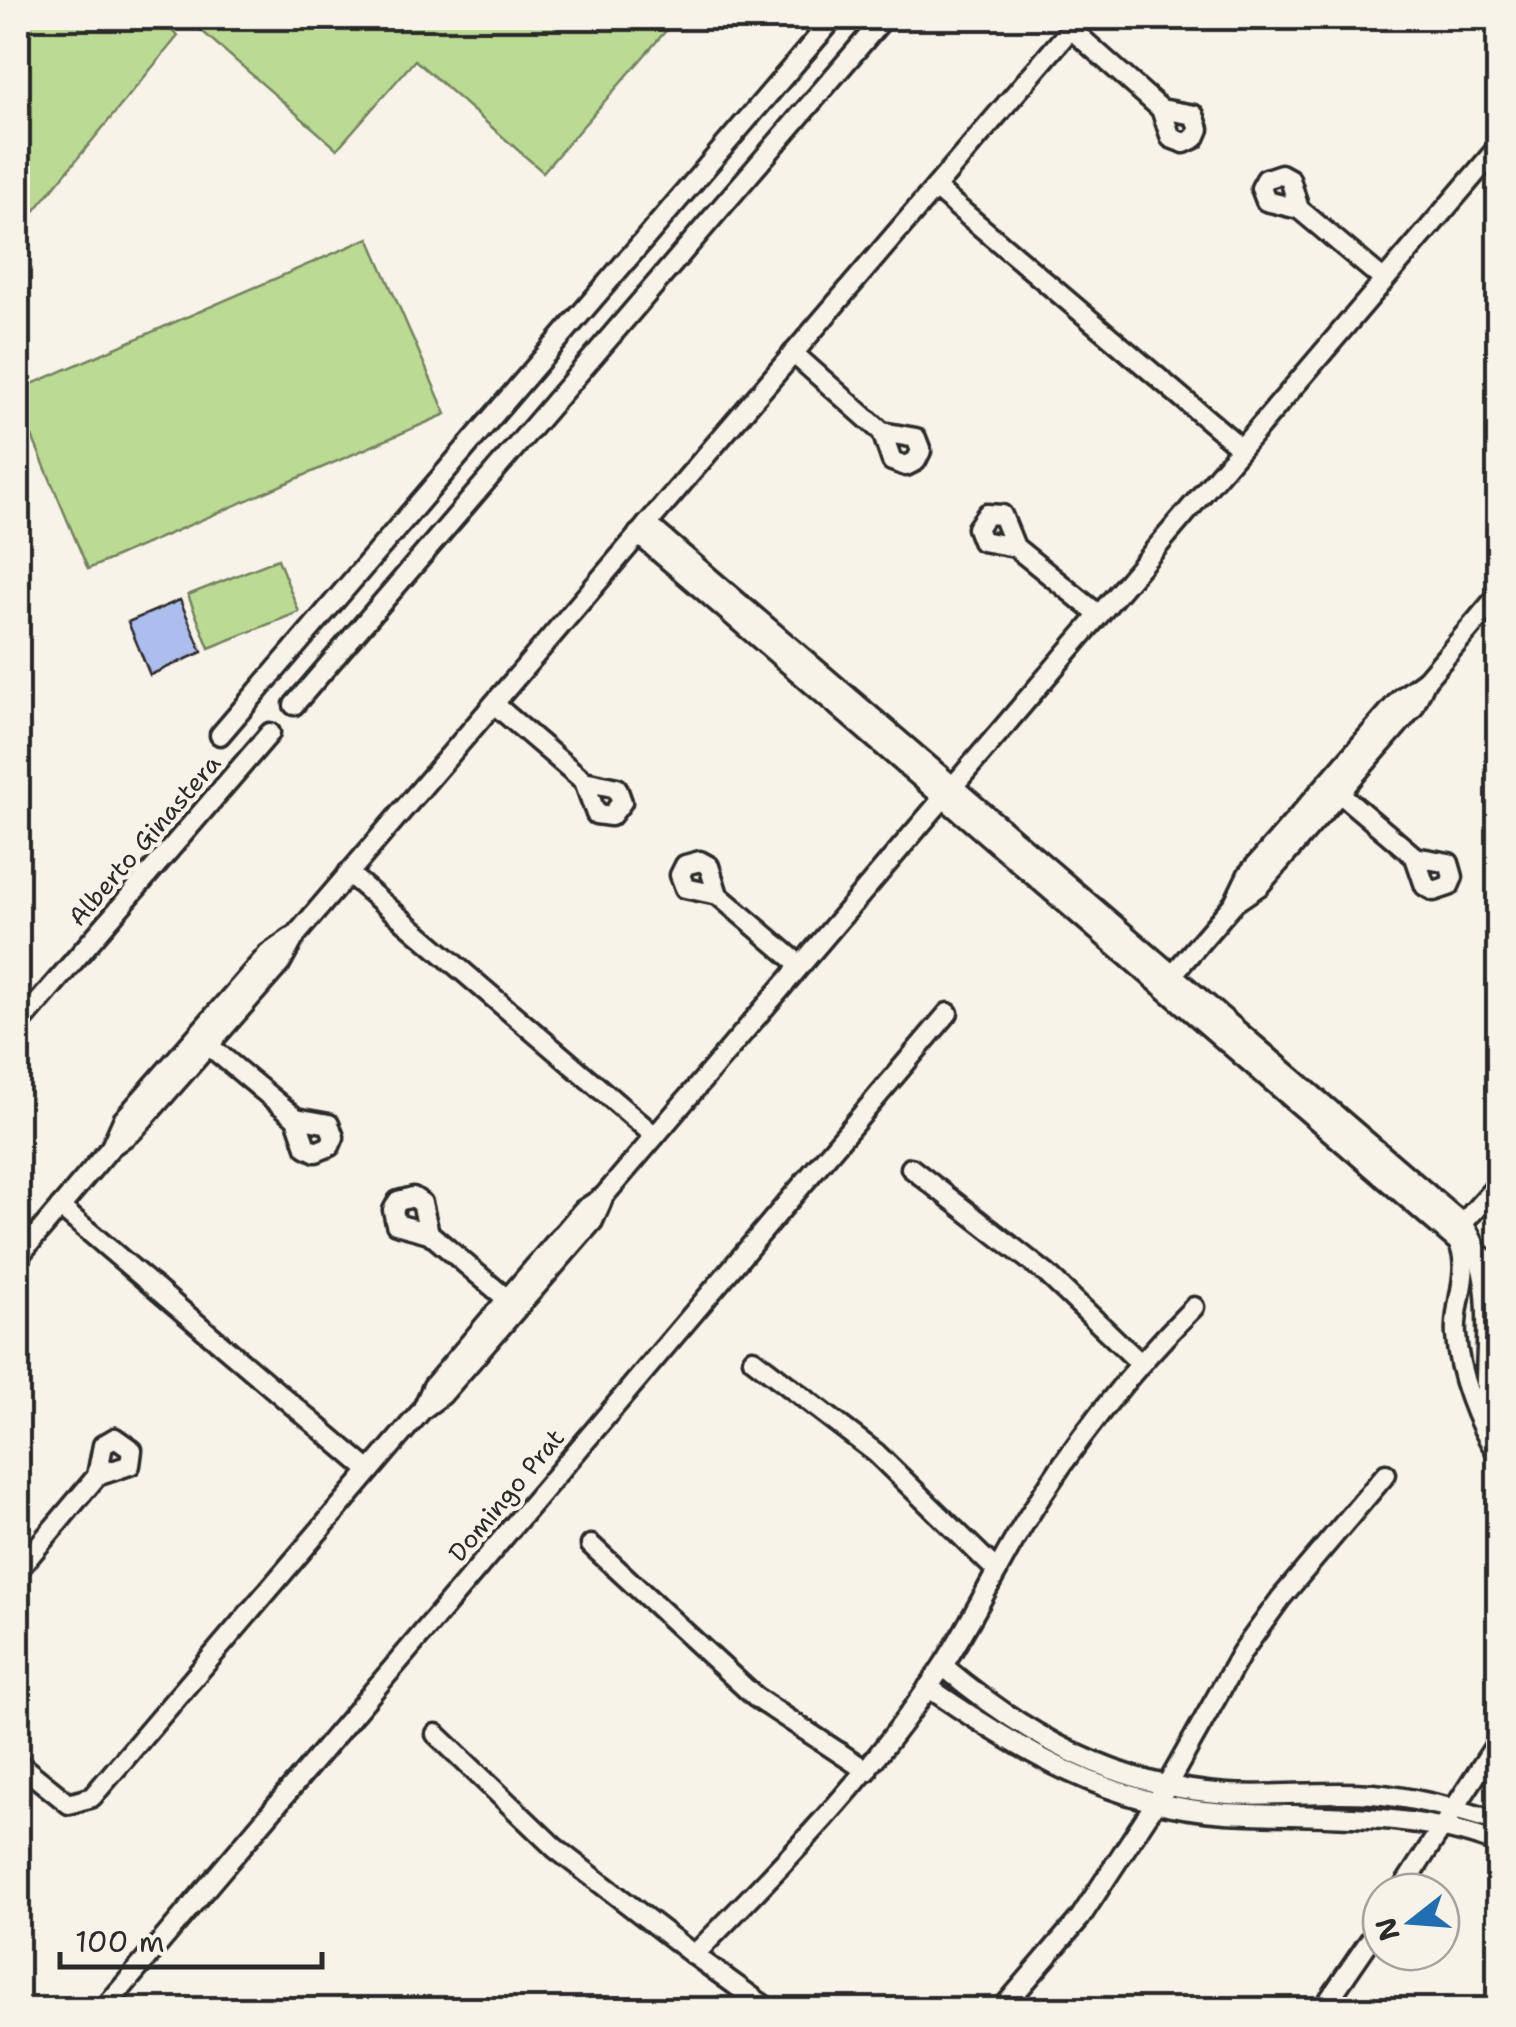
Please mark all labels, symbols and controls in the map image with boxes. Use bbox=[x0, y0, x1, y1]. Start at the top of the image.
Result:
street label: Alberto Ginastera bbox=[60, 747, 228, 933]
street label: Domingo Prat bbox=[440, 1421, 572, 1569]
north arrow bbox=[1361, 1872, 1461, 1972]
scale bar bbox=[60, 1907, 322, 1969]
text: N bbox=[1366, 1913, 1409, 1945]
text: 100 m bbox=[75, 1921, 165, 1962]

